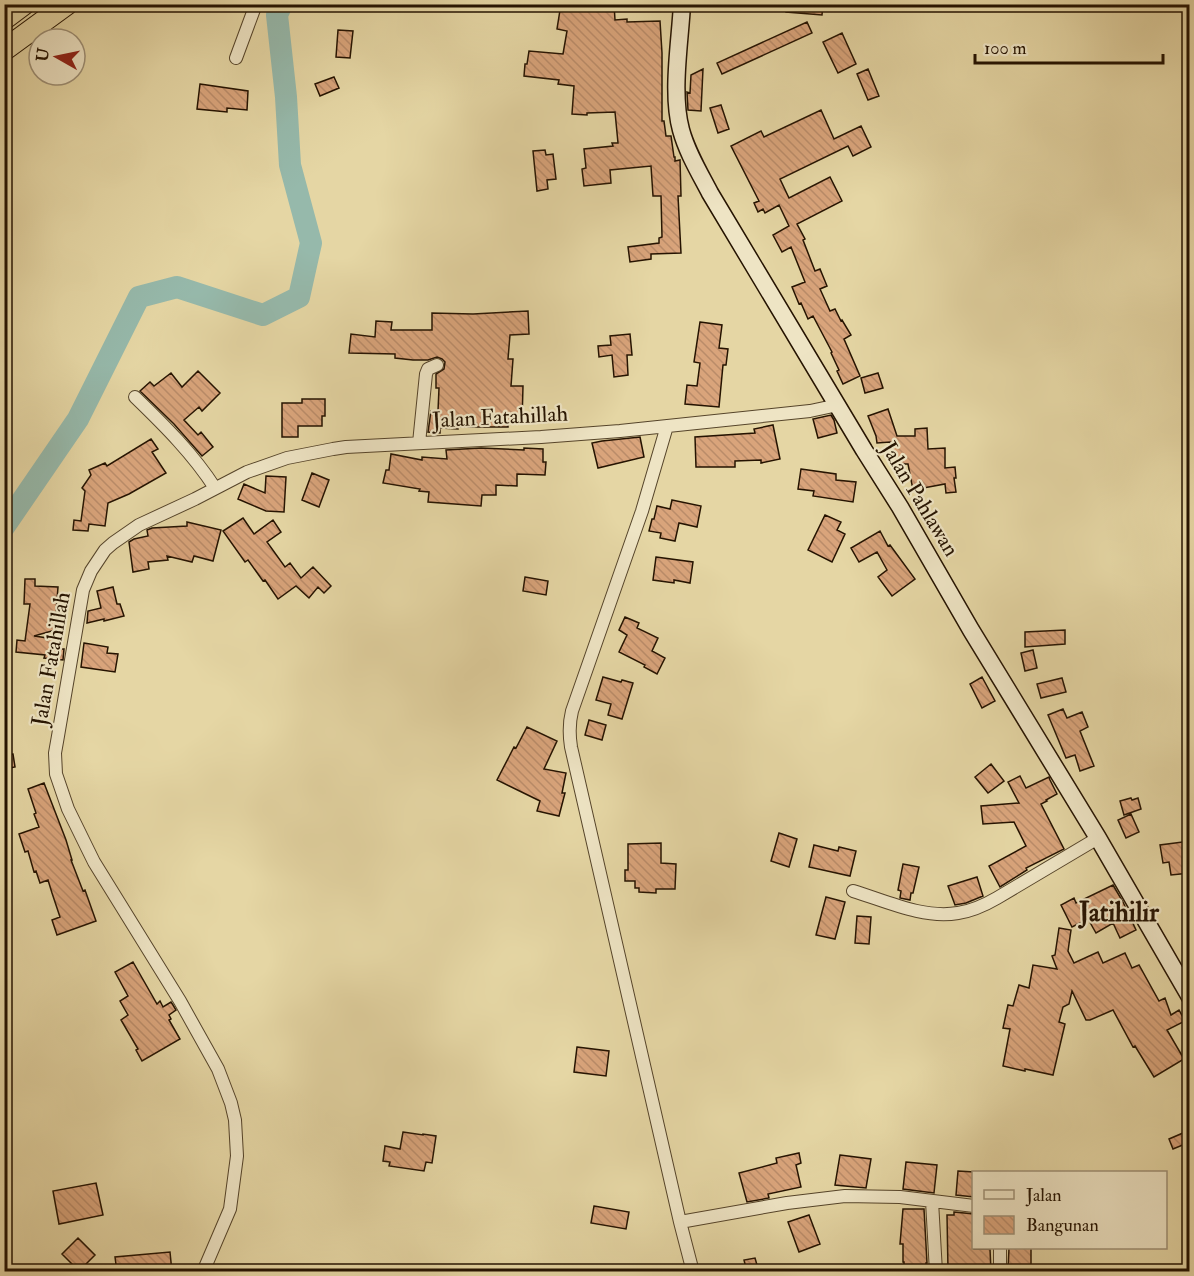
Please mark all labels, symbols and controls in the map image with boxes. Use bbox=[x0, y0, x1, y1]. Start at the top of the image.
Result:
north arrow bbox=[27, 27, 87, 87]
scale bar bbox=[975, 27, 1162, 65]
text: 100 m bbox=[984, 37, 1027, 60]
text: U bbox=[32, 46, 54, 63]
street label: Jalan Fatahillah bbox=[430, 399, 569, 435]
street label: Jalan Pahlawan bbox=[874, 435, 965, 562]
street label: Jalan Fatahillah bbox=[25, 589, 77, 729]
district label: Jatihilir bbox=[1077, 897, 1159, 929]
legend bbox=[972, 1171, 1167, 1249]
text: Jalan bbox=[1025, 1184, 1062, 1207]
text: Bangunan bbox=[1026, 1214, 1099, 1237]

